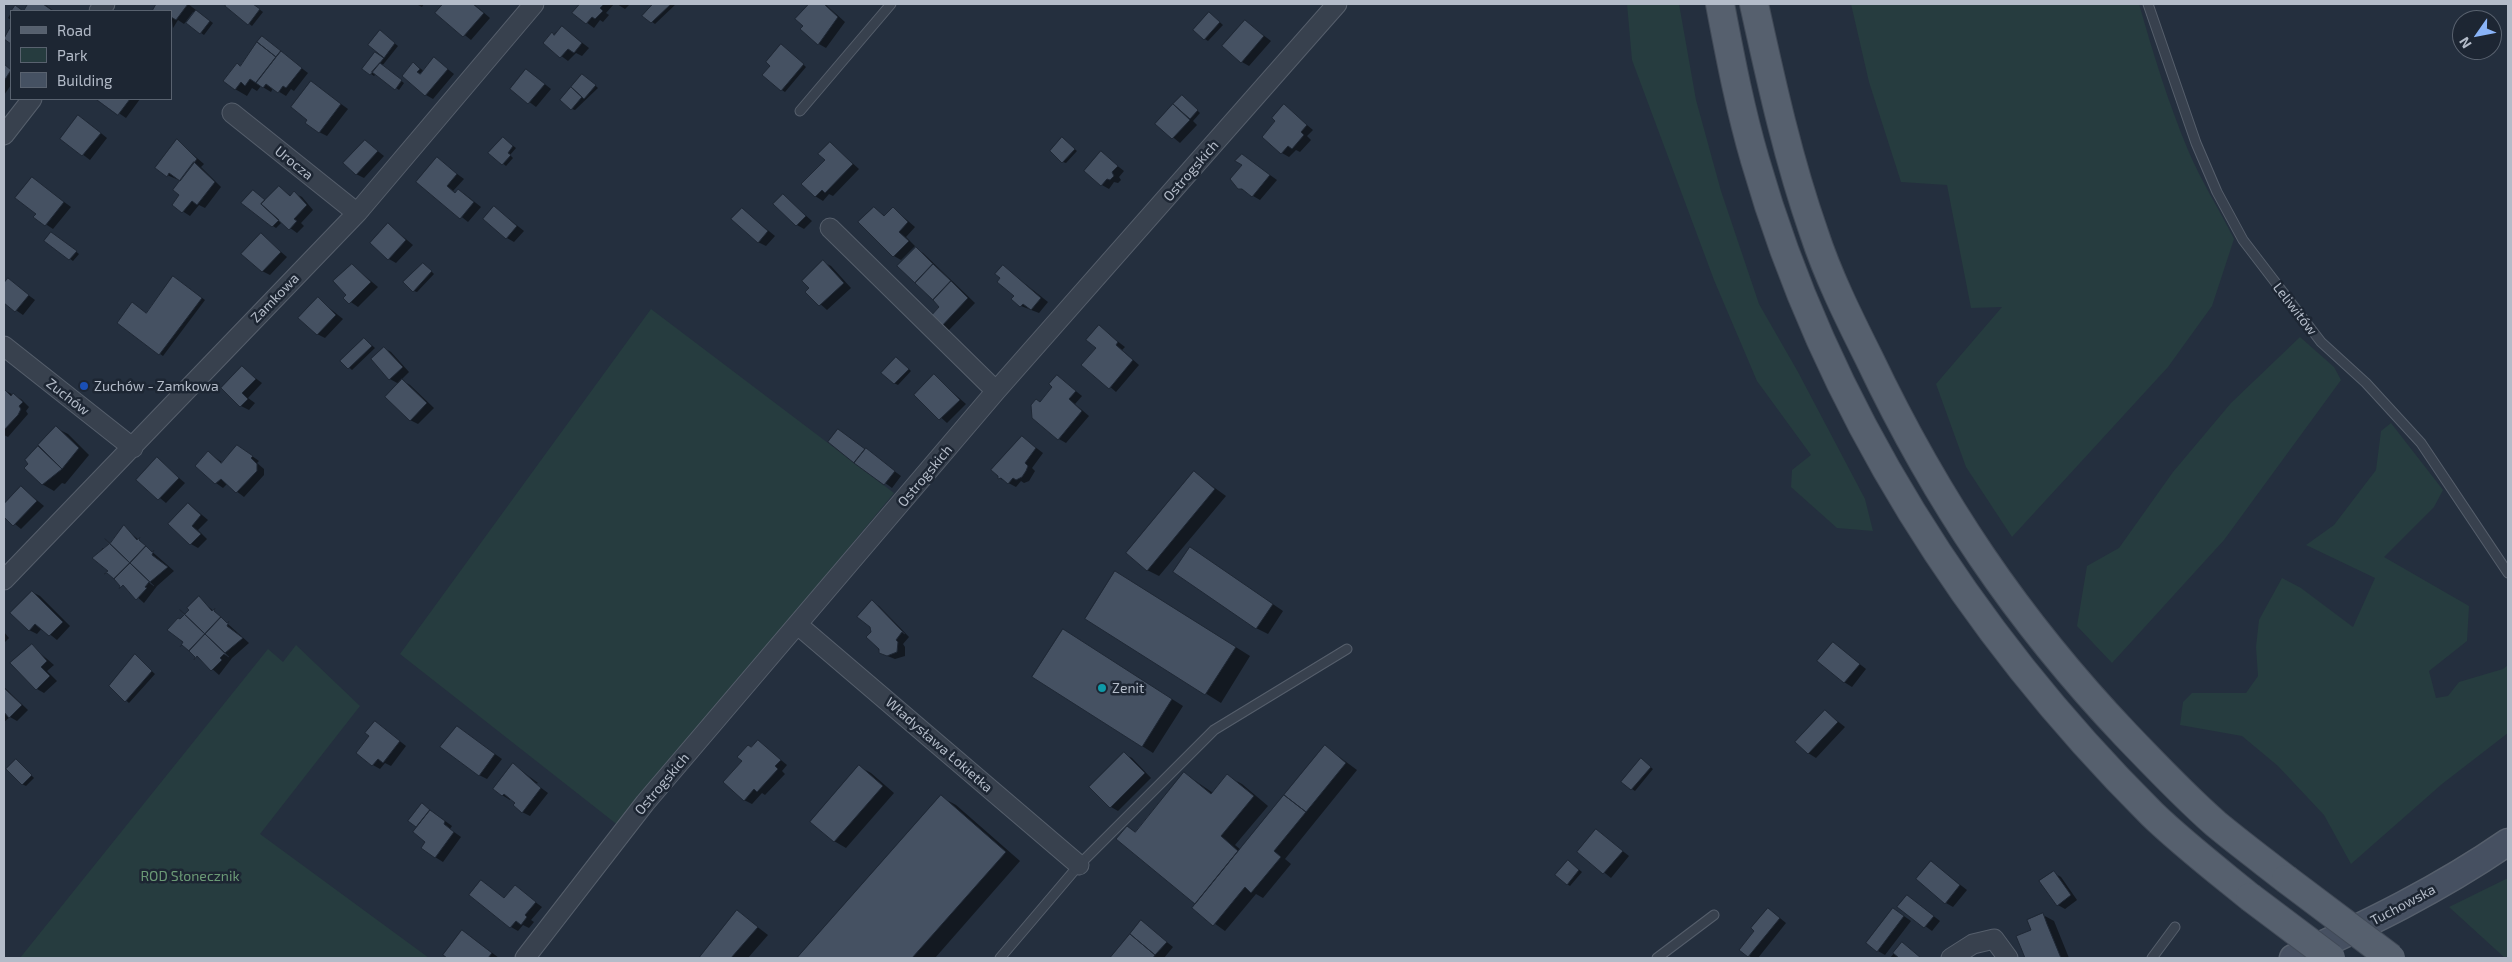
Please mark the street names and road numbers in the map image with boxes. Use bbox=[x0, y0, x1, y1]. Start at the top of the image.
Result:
street label: Ostrogskich bbox=[1160, 137, 1222, 205]
street label: Urocza bbox=[271, 143, 317, 183]
street label: Zamkowa bbox=[247, 270, 303, 326]
street label: Leliwitów bbox=[2269, 279, 2321, 339]
street label: Zuchów bbox=[43, 375, 93, 419]
street label: Ostrogskich bbox=[894, 442, 956, 510]
street label: Władysława Łokietka bbox=[882, 694, 996, 796]
street label: Ostrogskich bbox=[631, 750, 693, 818]
street label: Tuchowska bbox=[2368, 881, 2438, 929]

